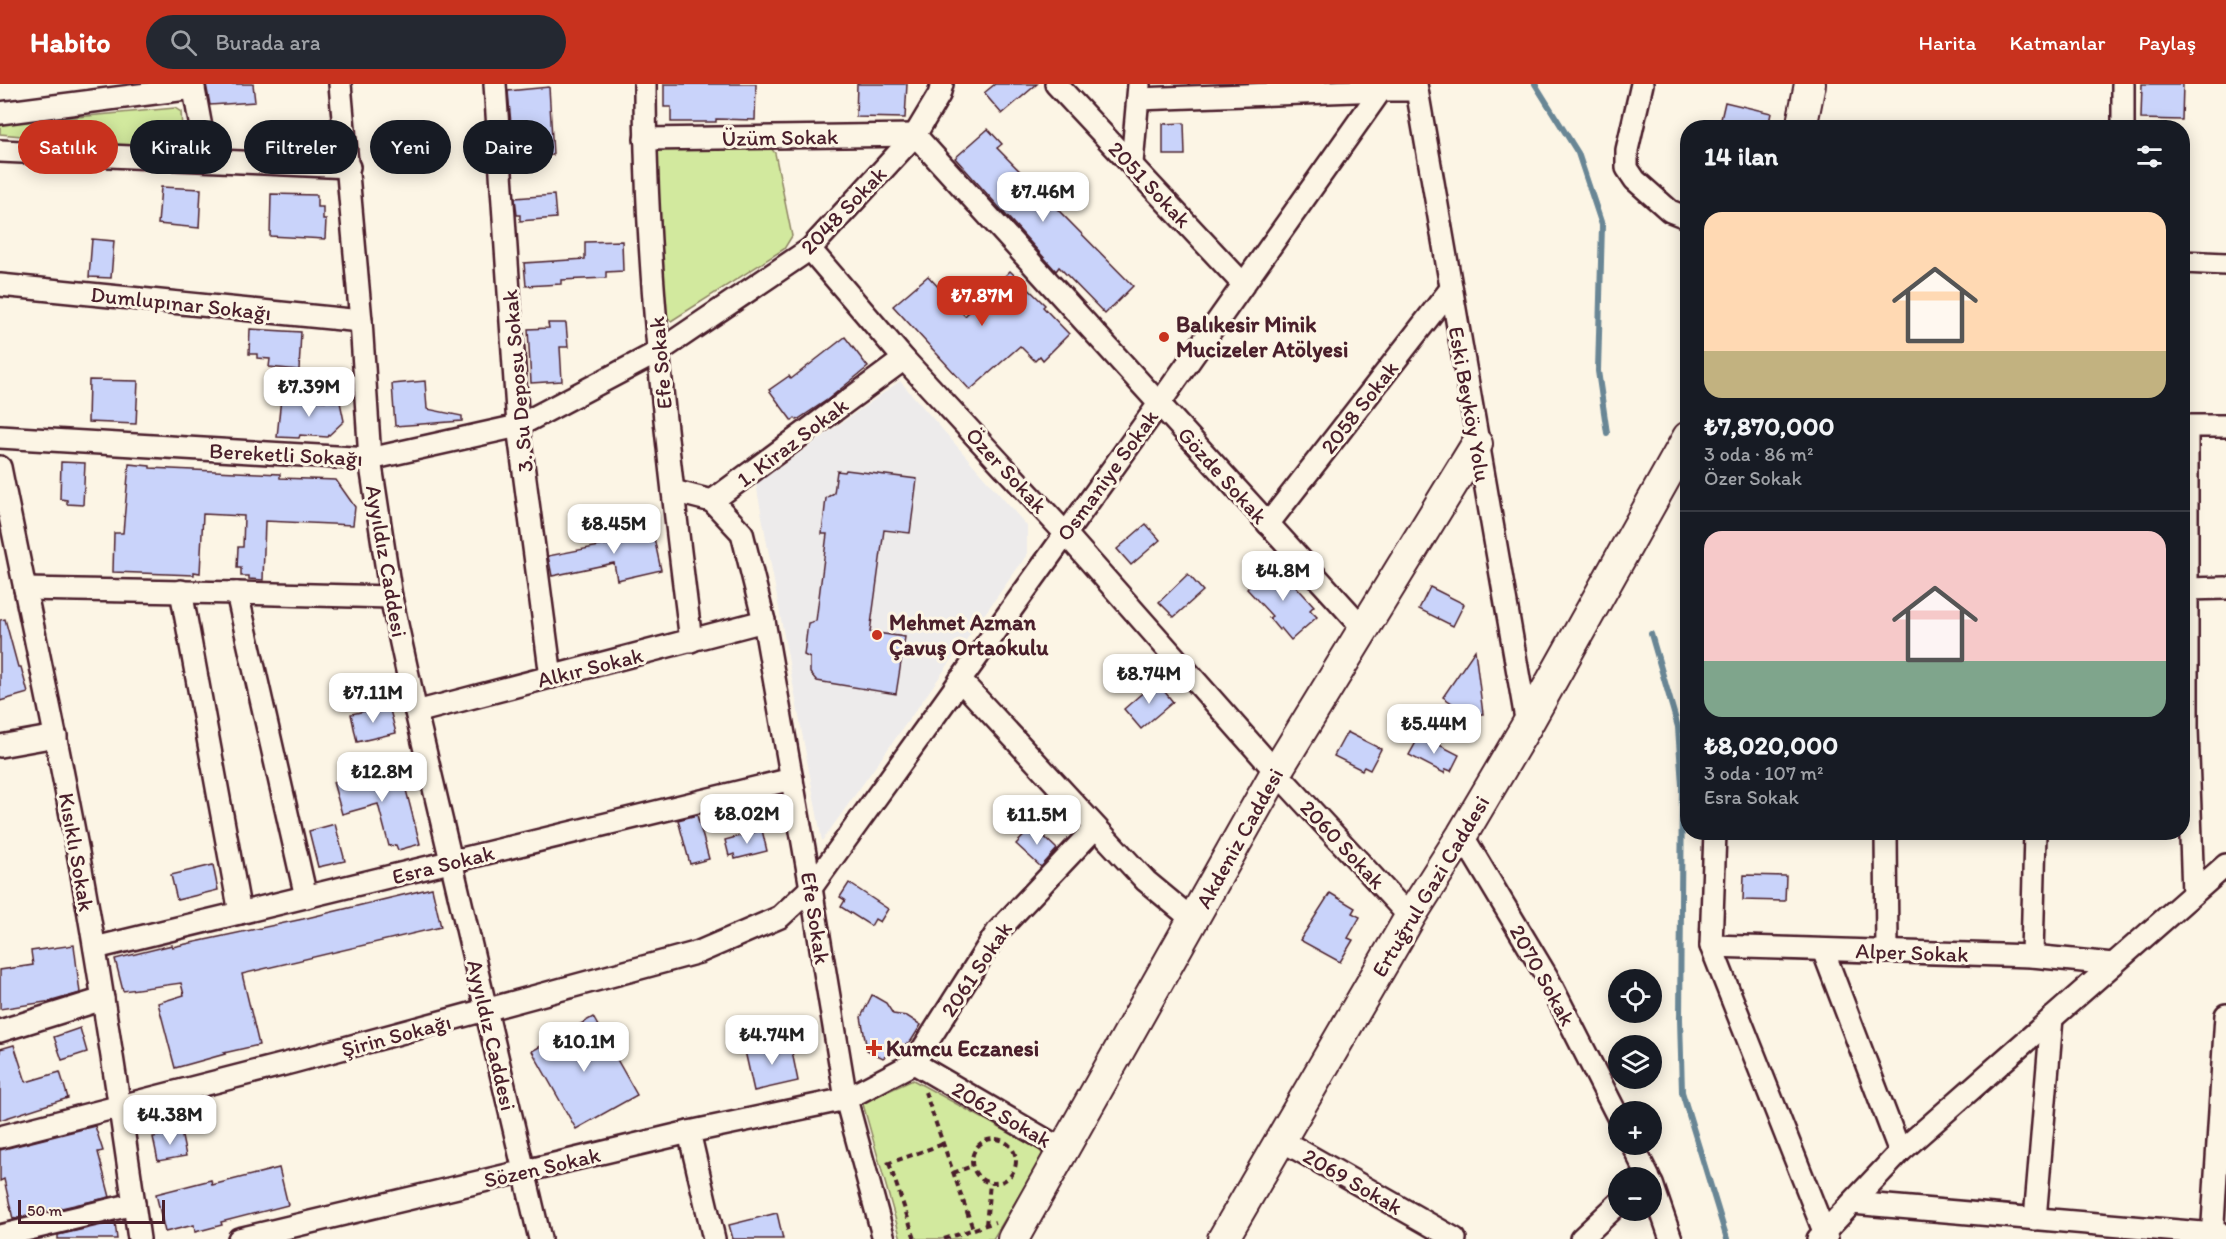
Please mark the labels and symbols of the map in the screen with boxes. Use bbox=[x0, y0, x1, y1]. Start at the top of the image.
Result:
street label: Üzüm Sokak bbox=[721, 123, 839, 152]
street label: 2051 Sokak bbox=[1103, 135, 1197, 233]
street label: 2048 Sokak bbox=[795, 161, 892, 260]
pin: ₺7.46M bbox=[994, 172, 1092, 223]
pin: ₺7.87M bbox=[933, 276, 1031, 327]
street label: Dumlupınar Sokağı bbox=[89, 281, 272, 326]
street label: 3. Su Deposu Sokak bbox=[496, 288, 539, 474]
place label: Balıkesir Minik Mucizeler Atölyesi bbox=[1176, 311, 1348, 363]
street label: Efe Sokak bbox=[643, 315, 678, 410]
street label: Eski Beyköy Yolu bbox=[1443, 324, 1496, 484]
marker: Balıkesir Minik Mucizeler Atölyesi bbox=[1157, 330, 1171, 344]
street label: 2058 Sokak bbox=[1315, 355, 1404, 459]
pin: ₺7.39M bbox=[260, 367, 358, 418]
street label: 1. Kiraz Sokak bbox=[731, 391, 854, 493]
street label: Osmaniye Sokak bbox=[1051, 404, 1165, 546]
street label: Gözde Sokak bbox=[1172, 421, 1274, 530]
street label: Özer Sokak bbox=[960, 422, 1054, 519]
street label: Bereketli Sokağı bbox=[208, 437, 364, 472]
street label: Ayyıldız Caddesi bbox=[360, 483, 413, 639]
pin: ₺8.45M bbox=[565, 504, 663, 555]
pin: ₺4.8M bbox=[1241, 551, 1325, 602]
place label: Mehmet Azman Çavuş Ortaokulu bbox=[889, 609, 1049, 661]
marker: Mehmet Azman Çavuş Ortaokulu bbox=[870, 628, 884, 642]
street label: Alkır Sokak bbox=[535, 641, 646, 694]
pin: ₺8.74M bbox=[1100, 654, 1198, 705]
pin: ₺7.11M bbox=[324, 673, 422, 724]
pin: ₺5.44M bbox=[1385, 704, 1483, 755]
pin: ₺12.8M bbox=[333, 752, 431, 803]
street label: Akdeniz Caddesi bbox=[1190, 763, 1289, 913]
street label: Kısıklı Sokak bbox=[53, 791, 100, 914]
street label: Ertuğrul Gazi Caddesi bbox=[1366, 791, 1495, 982]
pin: ₺8.02M bbox=[698, 794, 796, 845]
street label: 2060 Sokak bbox=[1294, 794, 1391, 895]
pin: ₺11.5M bbox=[988, 795, 1086, 846]
street label: Esra Sokak bbox=[389, 839, 498, 890]
street label: Efe Sokak bbox=[795, 870, 836, 967]
street label: 2061 Sokak bbox=[935, 917, 1018, 1022]
street label: 2070 Sokak bbox=[1504, 920, 1581, 1031]
street label: Alper Sokak bbox=[1855, 937, 1969, 968]
street label: Ayyıldız Caddesi bbox=[461, 957, 522, 1113]
street label: Şirin Sokağı bbox=[338, 1008, 454, 1063]
pin: ₺4.74M bbox=[723, 1015, 821, 1066]
pin: ₺10.1M bbox=[535, 1022, 633, 1073]
place label: Kumcu Eczanesi bbox=[886, 1035, 1039, 1062]
marker: Kumcu Eczanesi bbox=[867, 1041, 881, 1055]
street label: 2062 Sokak bbox=[947, 1075, 1056, 1154]
pin: ₺4.38M bbox=[121, 1095, 219, 1146]
street label: Sözen Sokak bbox=[481, 1141, 603, 1194]
street label: 2069 Sokak bbox=[1298, 1142, 1407, 1221]
scale bar bbox=[18, 1197, 165, 1224]

